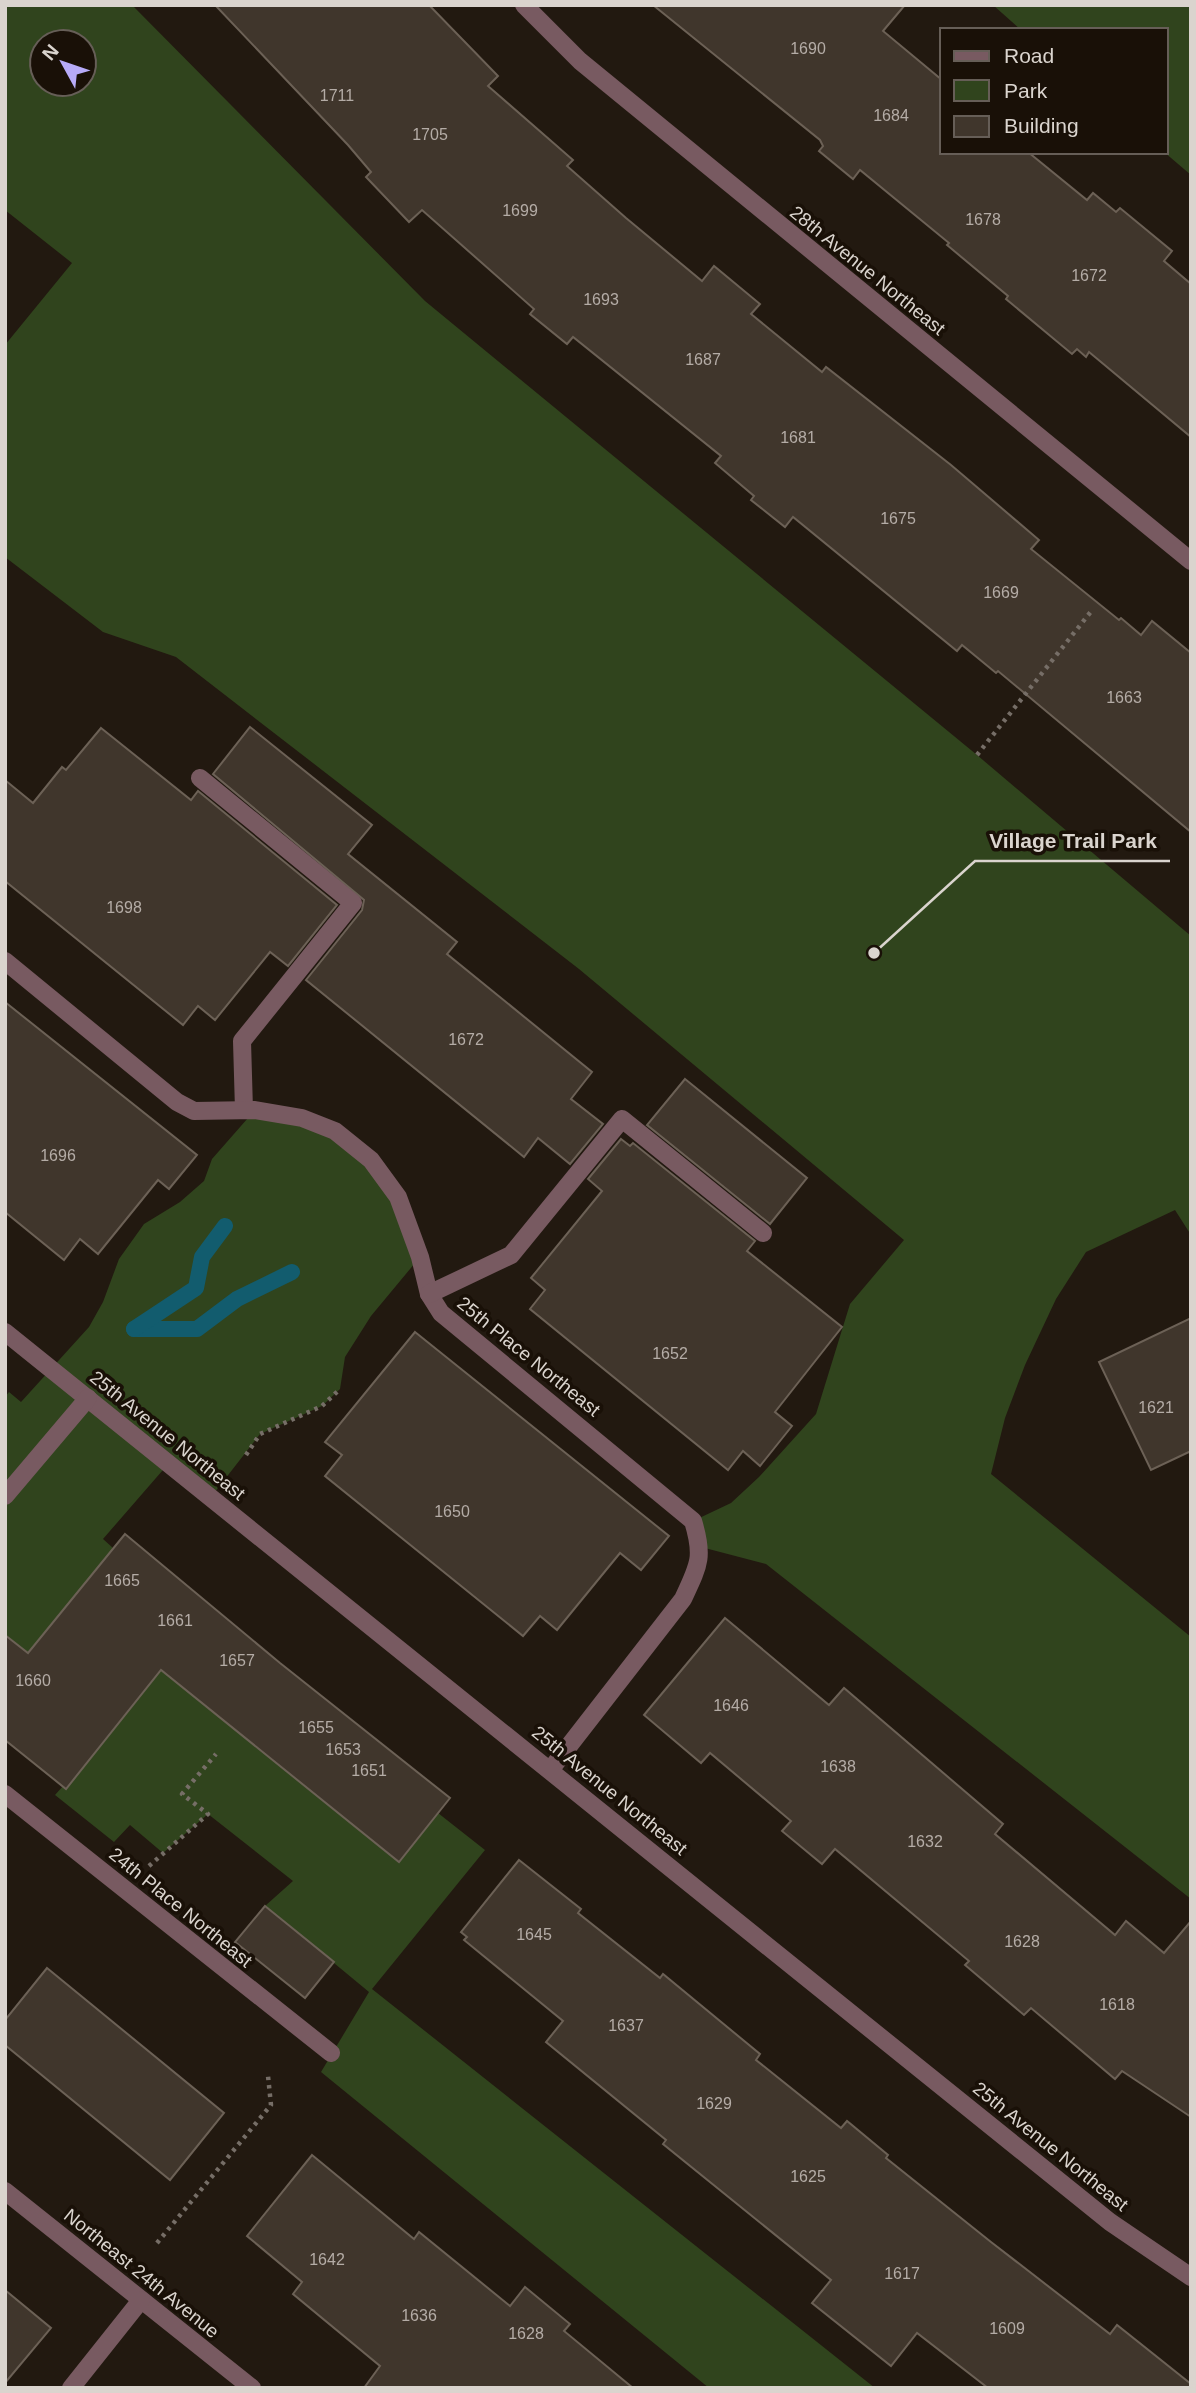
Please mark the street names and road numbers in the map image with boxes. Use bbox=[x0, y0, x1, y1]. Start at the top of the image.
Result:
street label: 28th Avenue Northeast bbox=[786, 202, 950, 340]
street label: 25th Place Northeast bbox=[453, 1292, 605, 1421]
street label: 25th Avenue Northeast bbox=[86, 1367, 250, 1505]
street label: 25th Avenue Northeast bbox=[528, 1722, 692, 1860]
street label: 24th Place Northeast bbox=[105, 1843, 257, 1972]
street label: 25th Avenue Northeast bbox=[969, 2078, 1133, 2216]
street label: Northeast 24th Avenue bbox=[60, 2205, 223, 2342]

